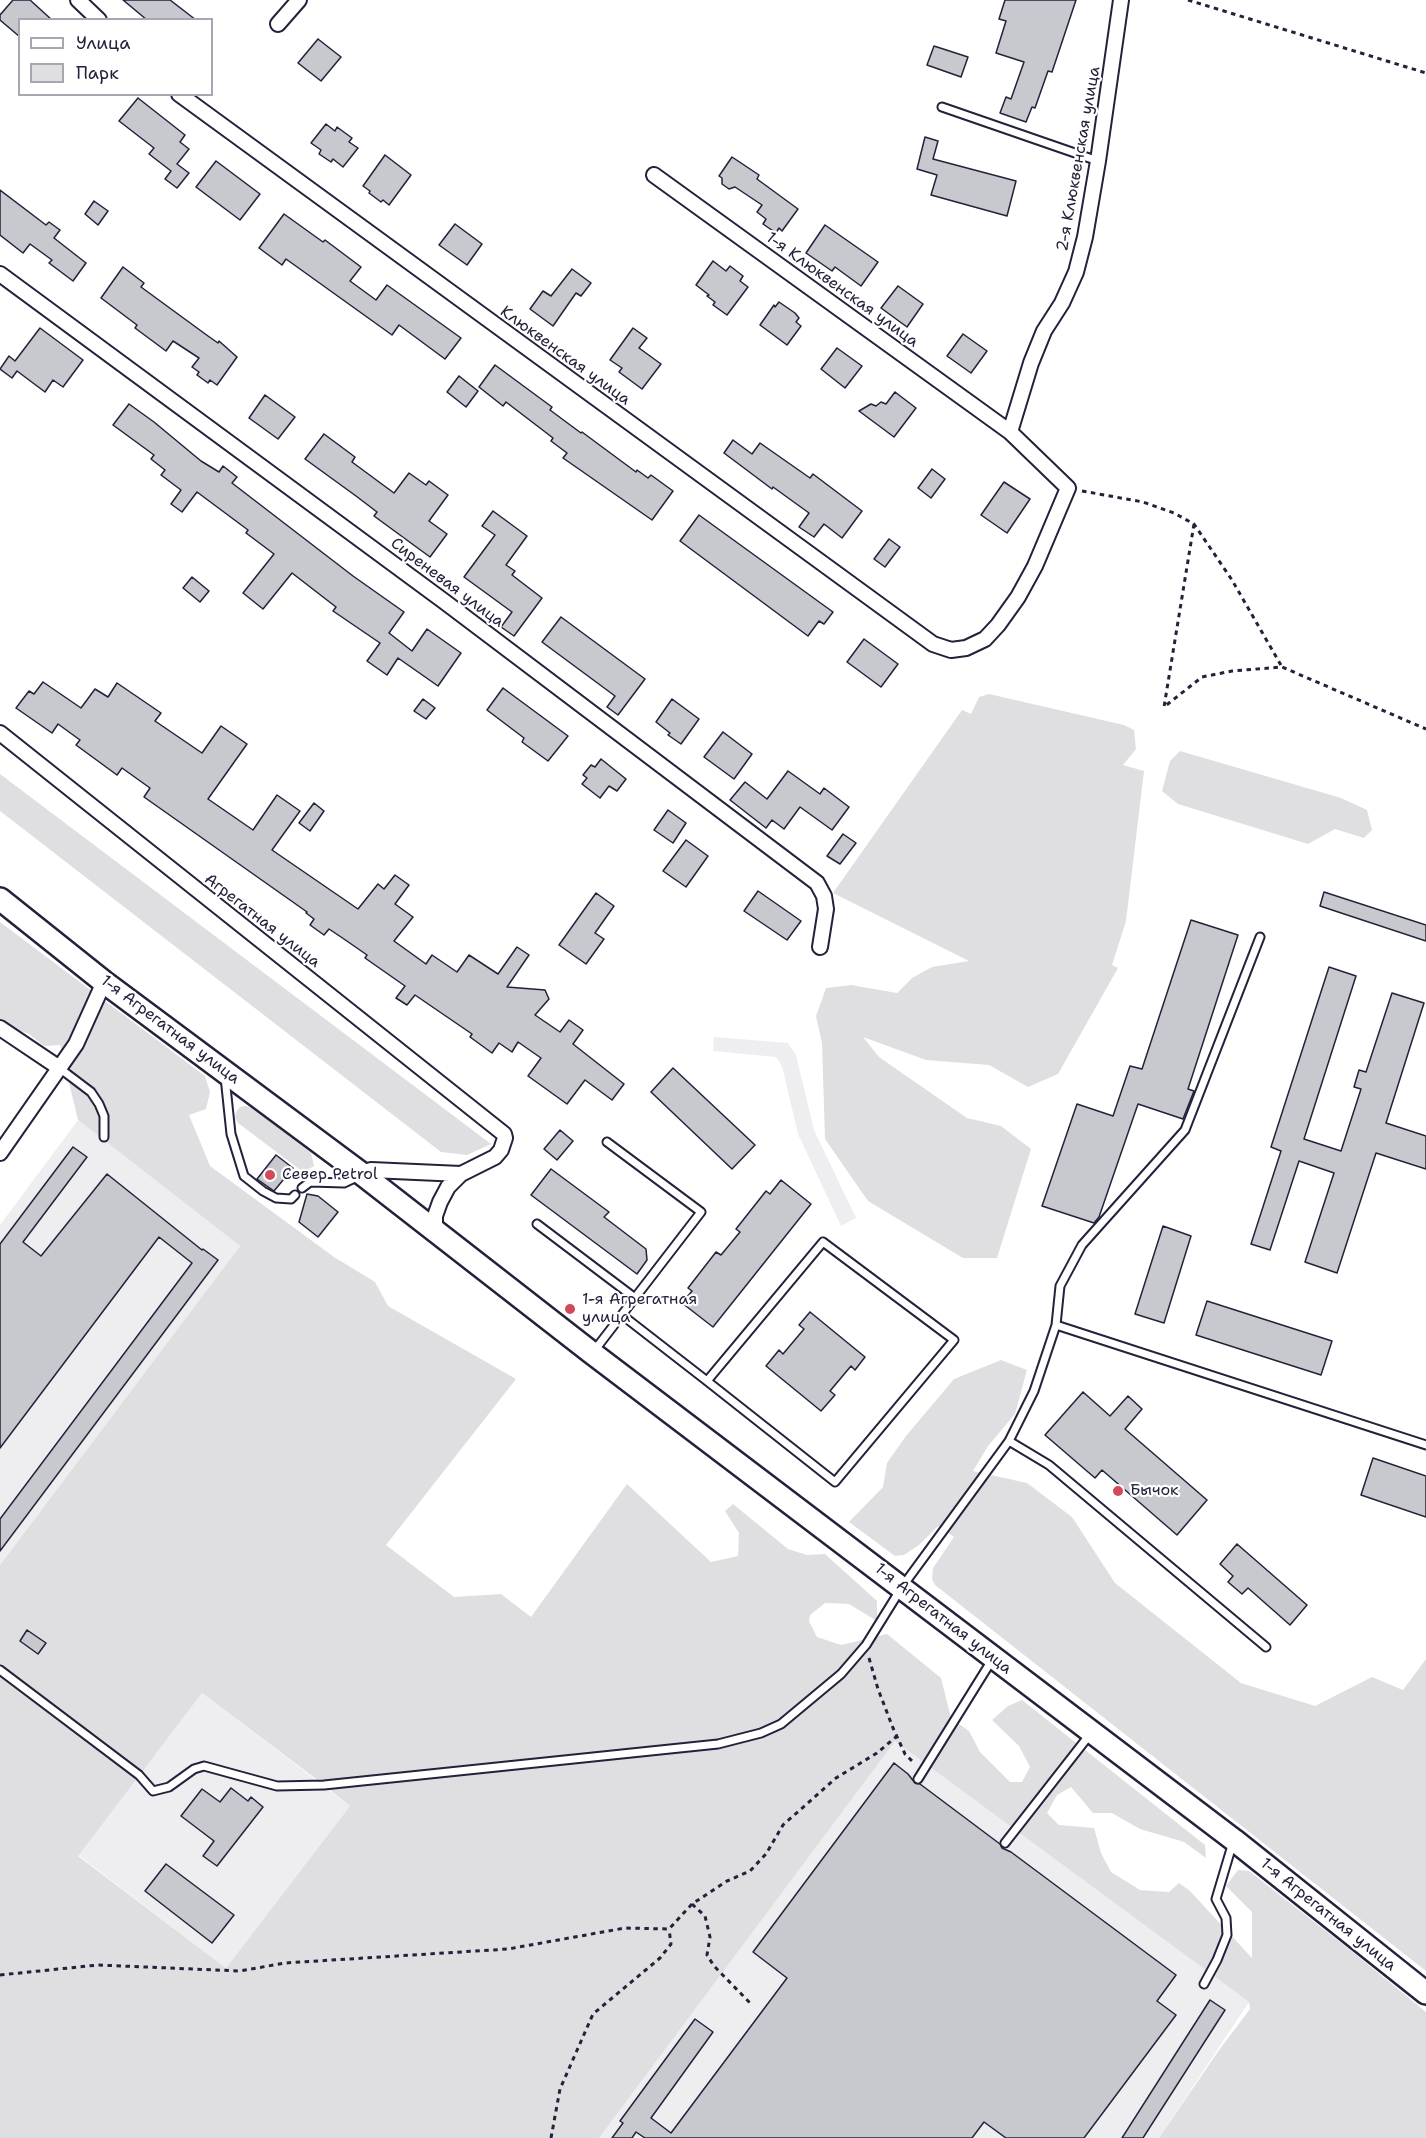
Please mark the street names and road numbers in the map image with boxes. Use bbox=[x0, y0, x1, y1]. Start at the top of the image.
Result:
street label: 2-я Клюквенская улица bbox=[1053, 65, 1105, 253]
street label: 1-я Клюквенская улица bbox=[762, 228, 922, 352]
street label: Клюквенская улица bbox=[496, 302, 634, 410]
street label: Сиреневая улица bbox=[386, 534, 508, 632]
street label: Агрегатная улица bbox=[200, 870, 324, 972]
street label: 1-я Агрегатная улица bbox=[97, 972, 243, 1088]
street label: 1-я Агрегатная улица bbox=[871, 1559, 1015, 1679]
street label: 1-я Агрегатная улица bbox=[1256, 1854, 1400, 1976]

